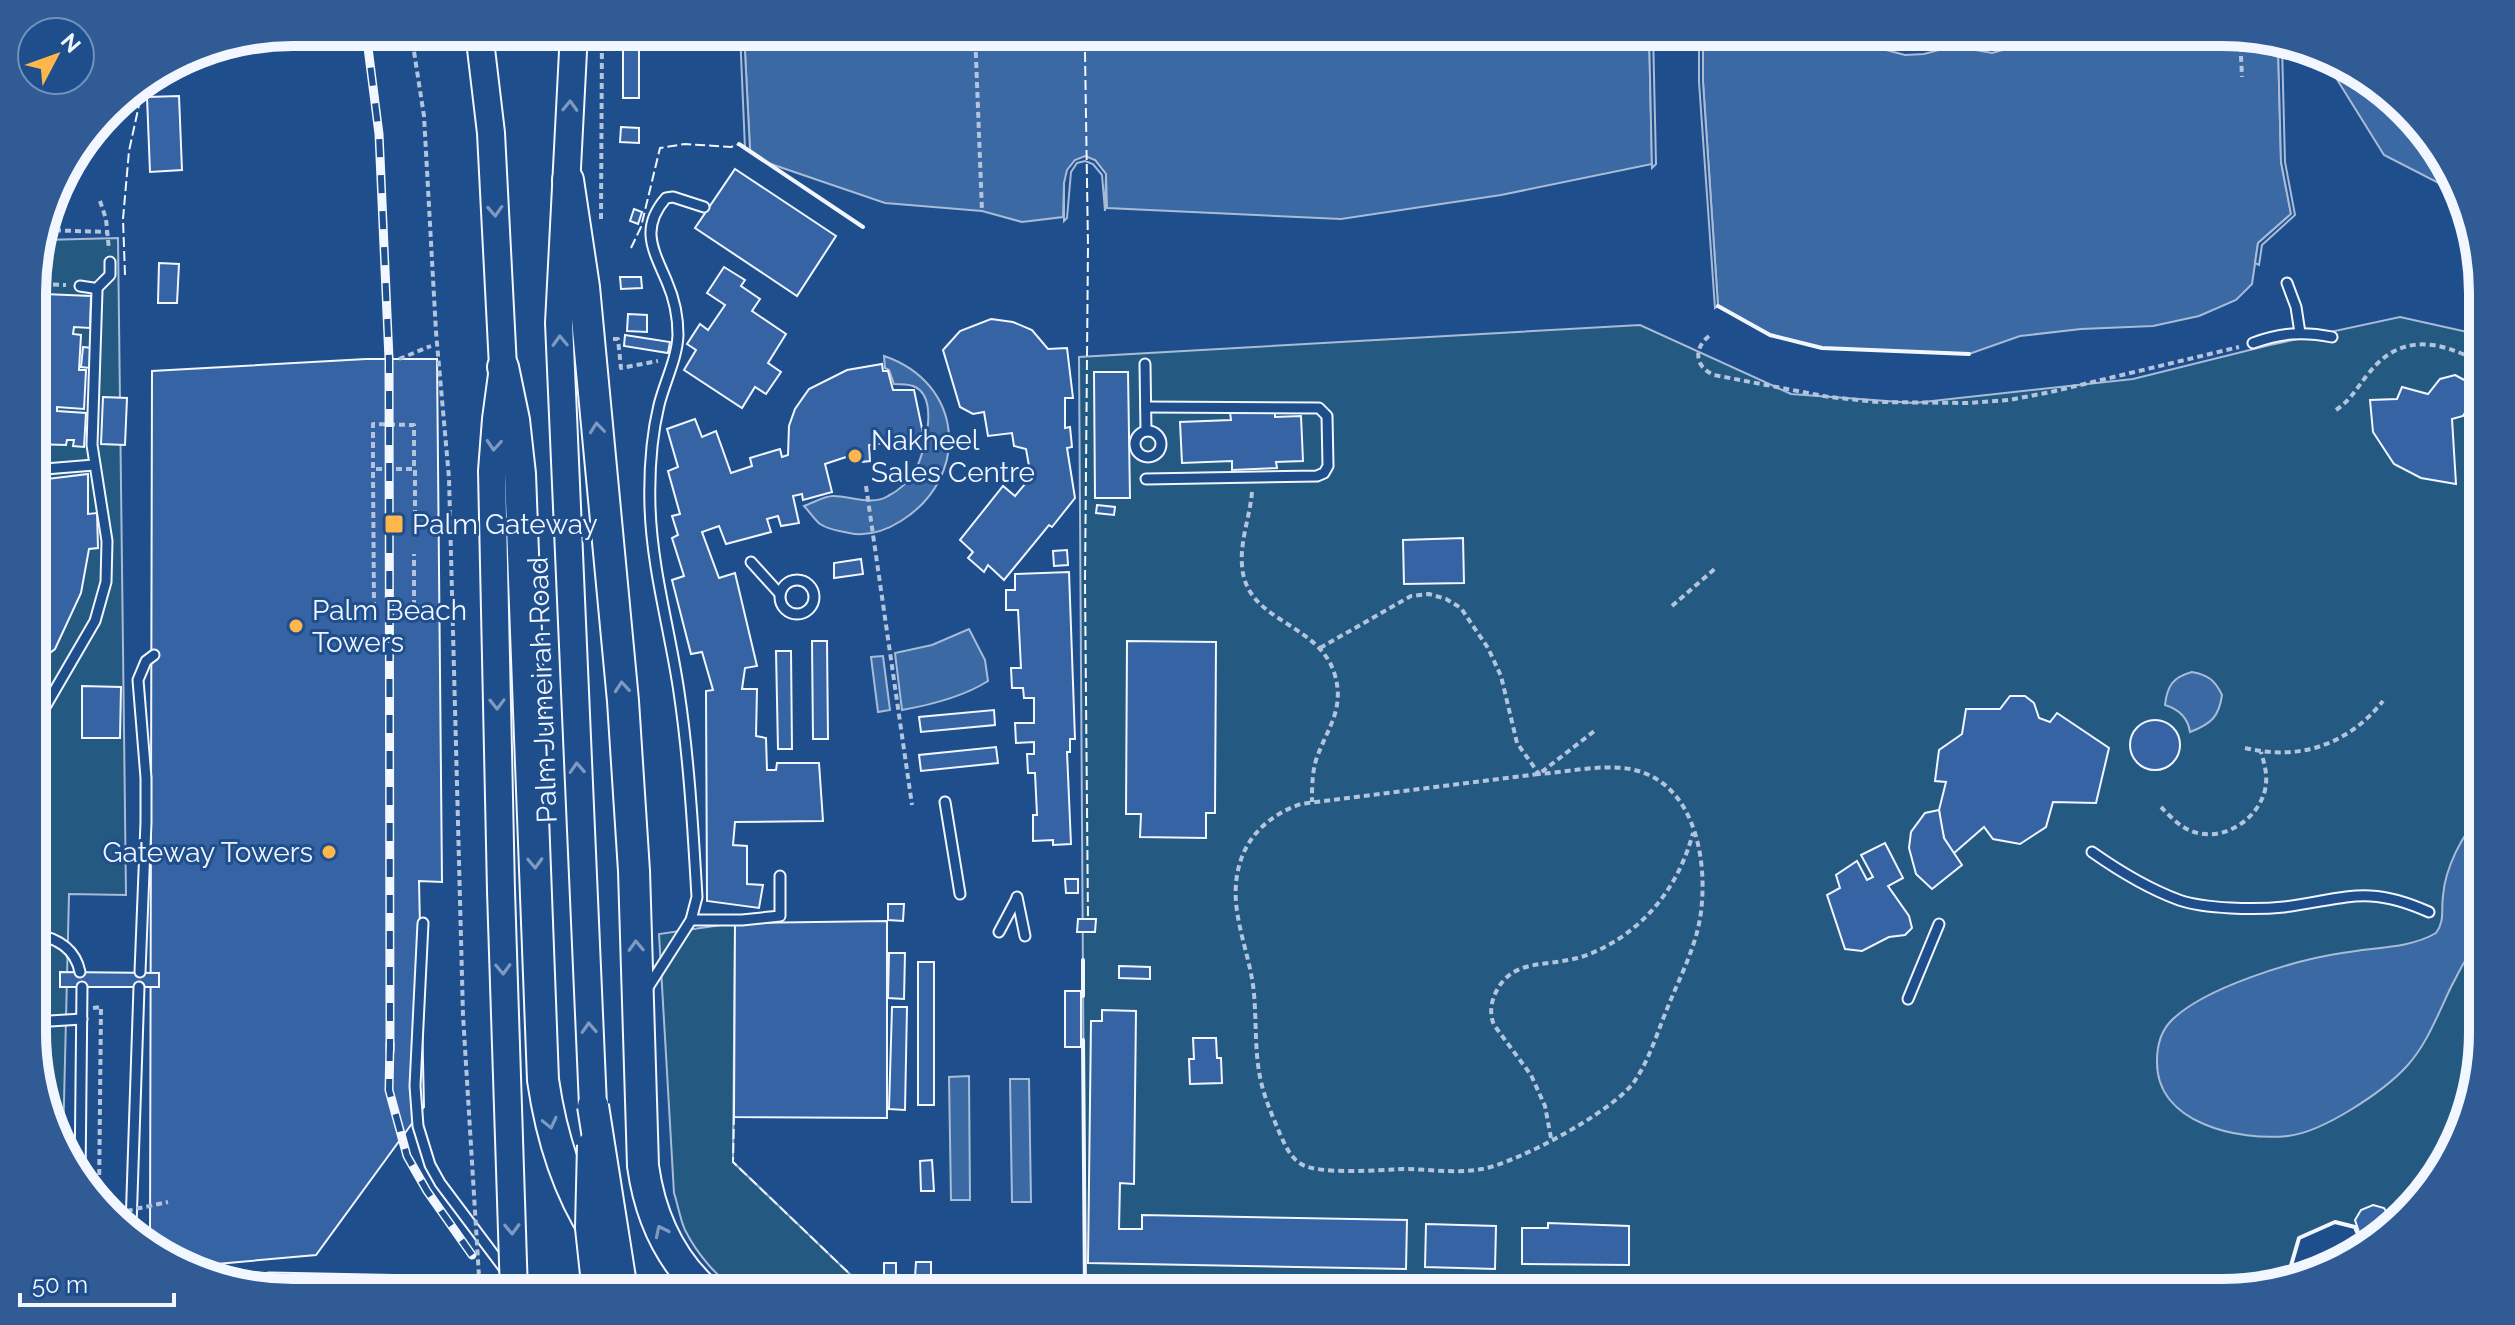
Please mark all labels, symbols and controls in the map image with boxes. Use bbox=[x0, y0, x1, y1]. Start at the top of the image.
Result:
north arrow bbox=[16, 16, 96, 96]
text: N bbox=[56, 28, 86, 58]
one-way arrow bbox=[561, 99, 578, 112]
one-way arrow bbox=[487, 205, 504, 218]
one-way arrow bbox=[551, 334, 568, 347]
one-way arrow bbox=[589, 421, 606, 434]
place label: Nakheel Sales Centre bbox=[871, 424, 1035, 489]
one-way arrow bbox=[486, 438, 503, 451]
marker: Nakheel Sales Centre bbox=[846, 447, 864, 465]
place label: Palm Gateway bbox=[412, 508, 598, 541]
marker: Palm Gateway bbox=[383, 513, 405, 535]
street label: Palm Jumeirah Road bbox=[521, 556, 564, 824]
place label: Palm Beach Towers bbox=[312, 594, 467, 659]
marker: Palm Beach Towers bbox=[287, 617, 305, 635]
one-way arrow bbox=[614, 680, 631, 693]
one-way arrow bbox=[488, 698, 506, 711]
one-way arrow bbox=[569, 761, 586, 774]
place label: Gateway Towers bbox=[103, 836, 313, 869]
marker: Gateway Towers bbox=[320, 843, 338, 861]
one-way arrow bbox=[526, 857, 543, 870]
one-way arrow bbox=[628, 939, 645, 952]
one-way arrow bbox=[495, 963, 512, 976]
one-way arrow bbox=[581, 1021, 598, 1034]
one-way arrow bbox=[541, 1115, 558, 1129]
one-way arrow bbox=[503, 1223, 520, 1236]
one-way arrow bbox=[655, 1225, 671, 1239]
scale bar bbox=[20, 1257, 174, 1307]
text: 50 m bbox=[32, 1270, 88, 1299]

